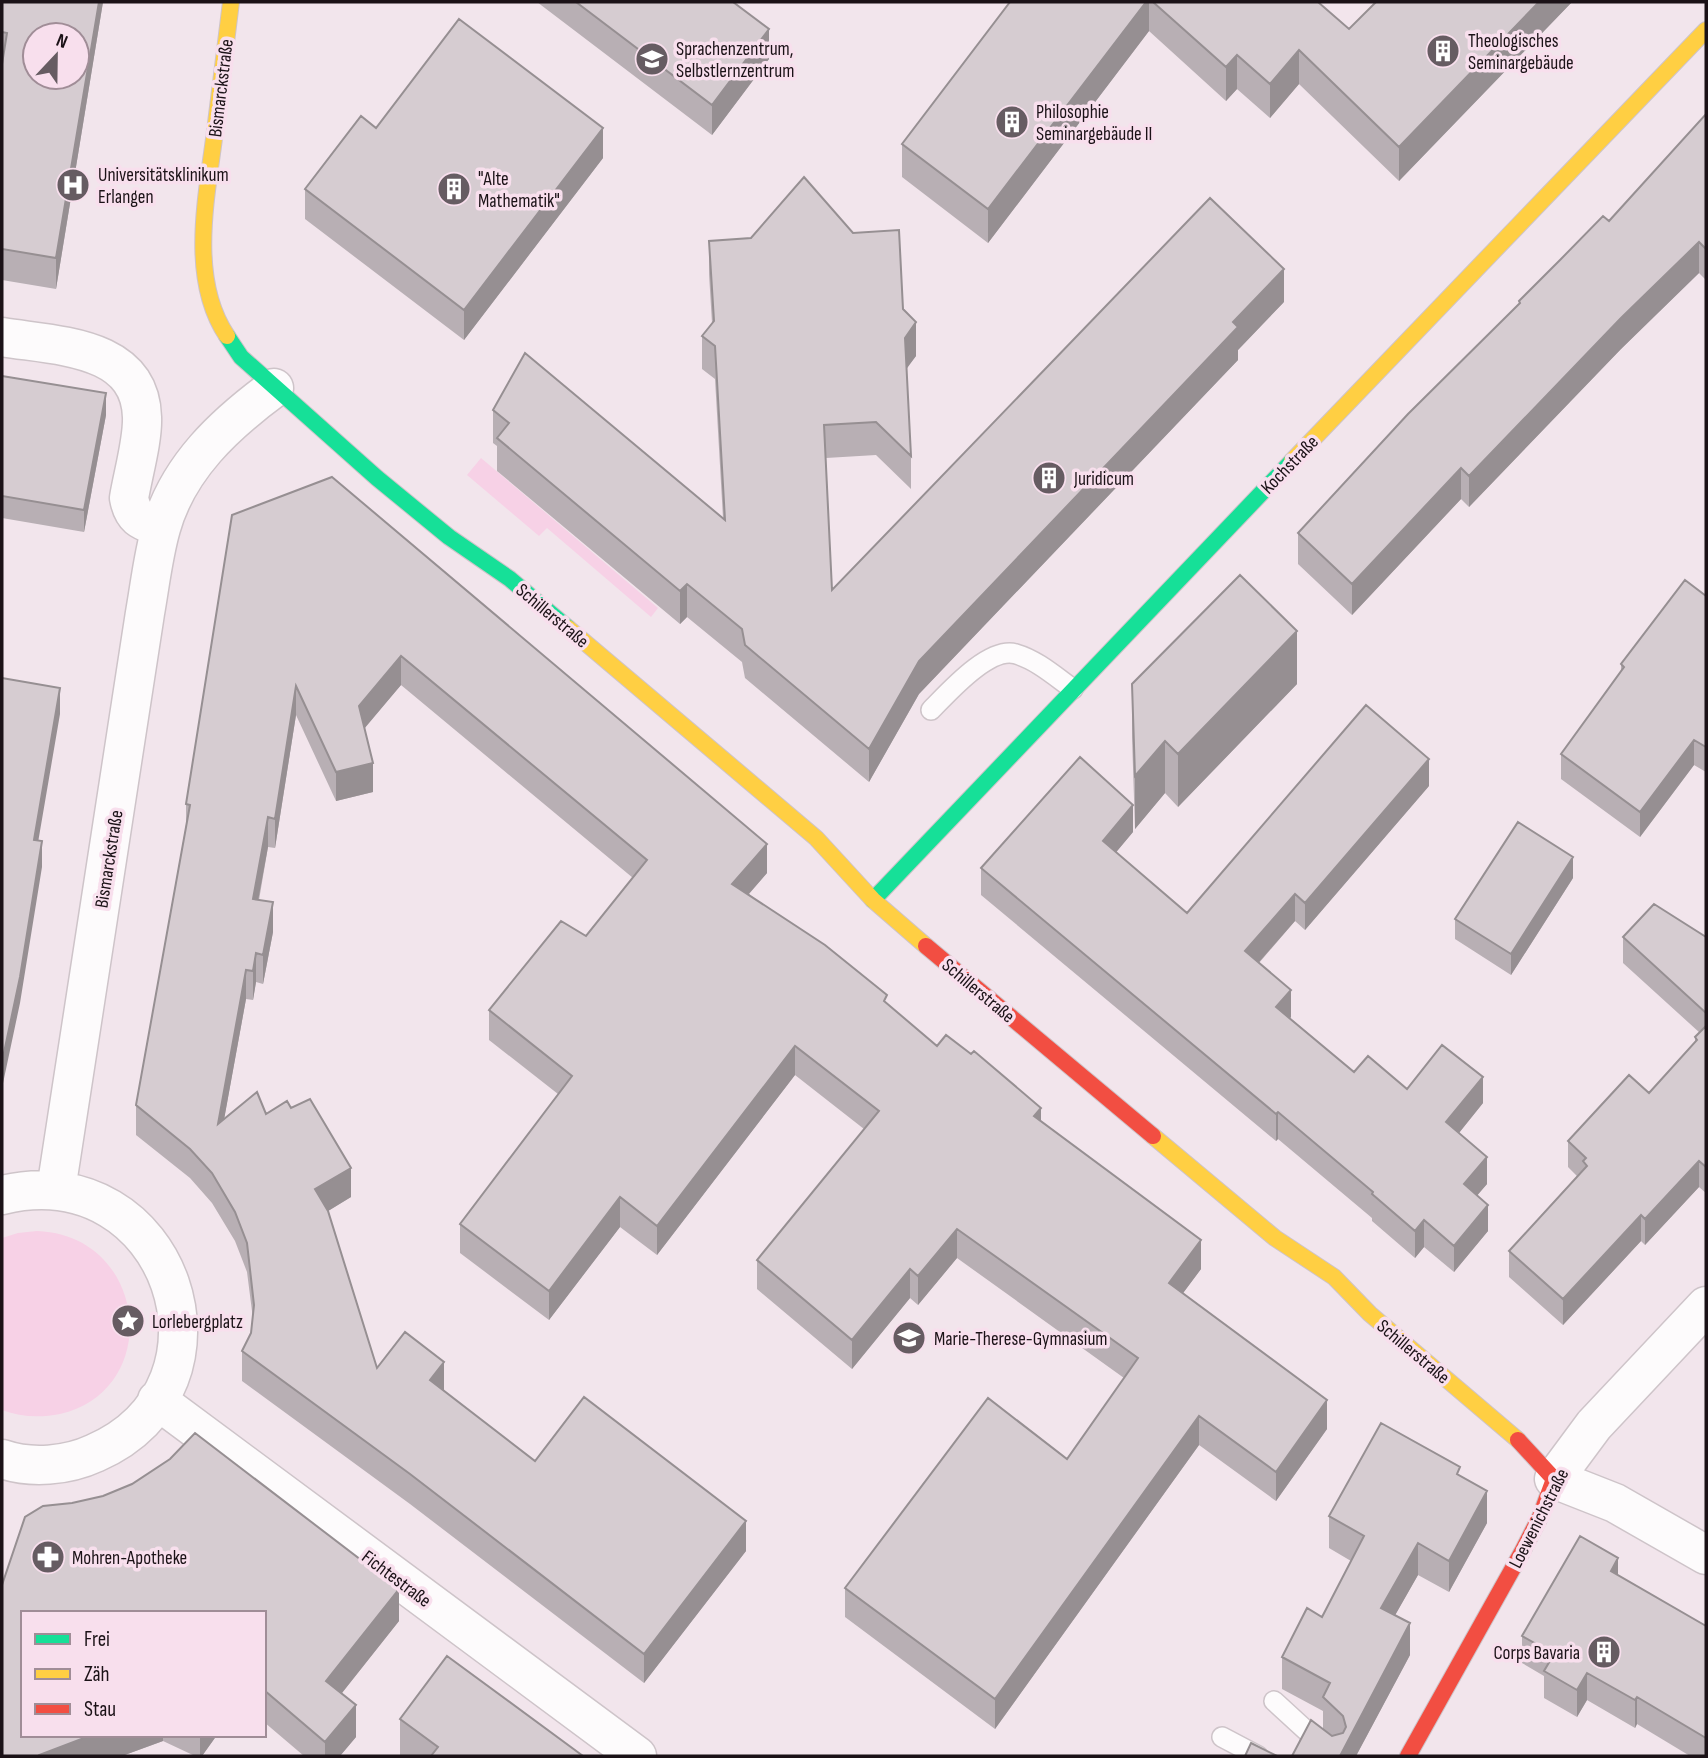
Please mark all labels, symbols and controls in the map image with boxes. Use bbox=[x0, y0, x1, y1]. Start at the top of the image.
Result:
north arrow bbox=[21, 21, 91, 91]
text: N bbox=[53, 29, 71, 54]
place label: Theologisches Seminargebäude bbox=[1468, 30, 1574, 75]
building icon: Theologisches Seminargebäude bbox=[1424, 32, 1462, 70]
street label: Bismarckstraße bbox=[204, 38, 239, 139]
place label: Sprachenzentrum, Selbstlernzentrum bbox=[676, 38, 794, 83]
school or university icon: Sprachenzentrum, Selbstlernzentrum bbox=[633, 40, 671, 78]
place label: Philosophie Seminargebäude II bbox=[1036, 101, 1152, 146]
building icon: Philosophie Seminargebäude II bbox=[993, 103, 1031, 141]
place label: Universitätsklinikum Erlangen bbox=[98, 164, 229, 209]
hospital icon: Universitätsklinikum Erlangen bbox=[54, 166, 92, 204]
place label: "Alte Mathematik" bbox=[478, 168, 560, 213]
building icon: "Alte Mathematik" bbox=[435, 170, 473, 208]
street label: Kochstraße bbox=[1257, 431, 1324, 499]
building icon: Juridicum bbox=[1030, 459, 1068, 497]
place label: Juridicum bbox=[1073, 468, 1134, 491]
street label: Schillerstraße bbox=[511, 579, 593, 653]
street label: Bismarckstraße bbox=[90, 809, 129, 910]
street label: Schillerstraße bbox=[937, 954, 1019, 1028]
place icon: Lorlebergplatz bbox=[109, 1302, 147, 1340]
place label: Lorlebergplatz bbox=[152, 1311, 243, 1334]
street label: Schillerstraße bbox=[1372, 1315, 1454, 1389]
school or university icon: Marie-Therese-Gymnasium bbox=[890, 1319, 928, 1357]
place label: Marie-Therese-Gymnasium bbox=[934, 1328, 1108, 1351]
street label: Loewenichstraße bbox=[1504, 1465, 1574, 1572]
pharmacy icon: Mohren-Apotheke bbox=[29, 1538, 67, 1576]
street label: Fichtestraße bbox=[357, 1546, 435, 1613]
place label: Mohren-Apotheke bbox=[72, 1547, 187, 1570]
legend bbox=[21, 1611, 266, 1737]
text: Frei bbox=[84, 1627, 110, 1652]
building icon: Corps Bavaria bbox=[1585, 1633, 1623, 1671]
place label: Corps Bavaria bbox=[1494, 1642, 1580, 1665]
text: Zäh bbox=[84, 1662, 110, 1687]
text: Stau bbox=[84, 1697, 116, 1722]

